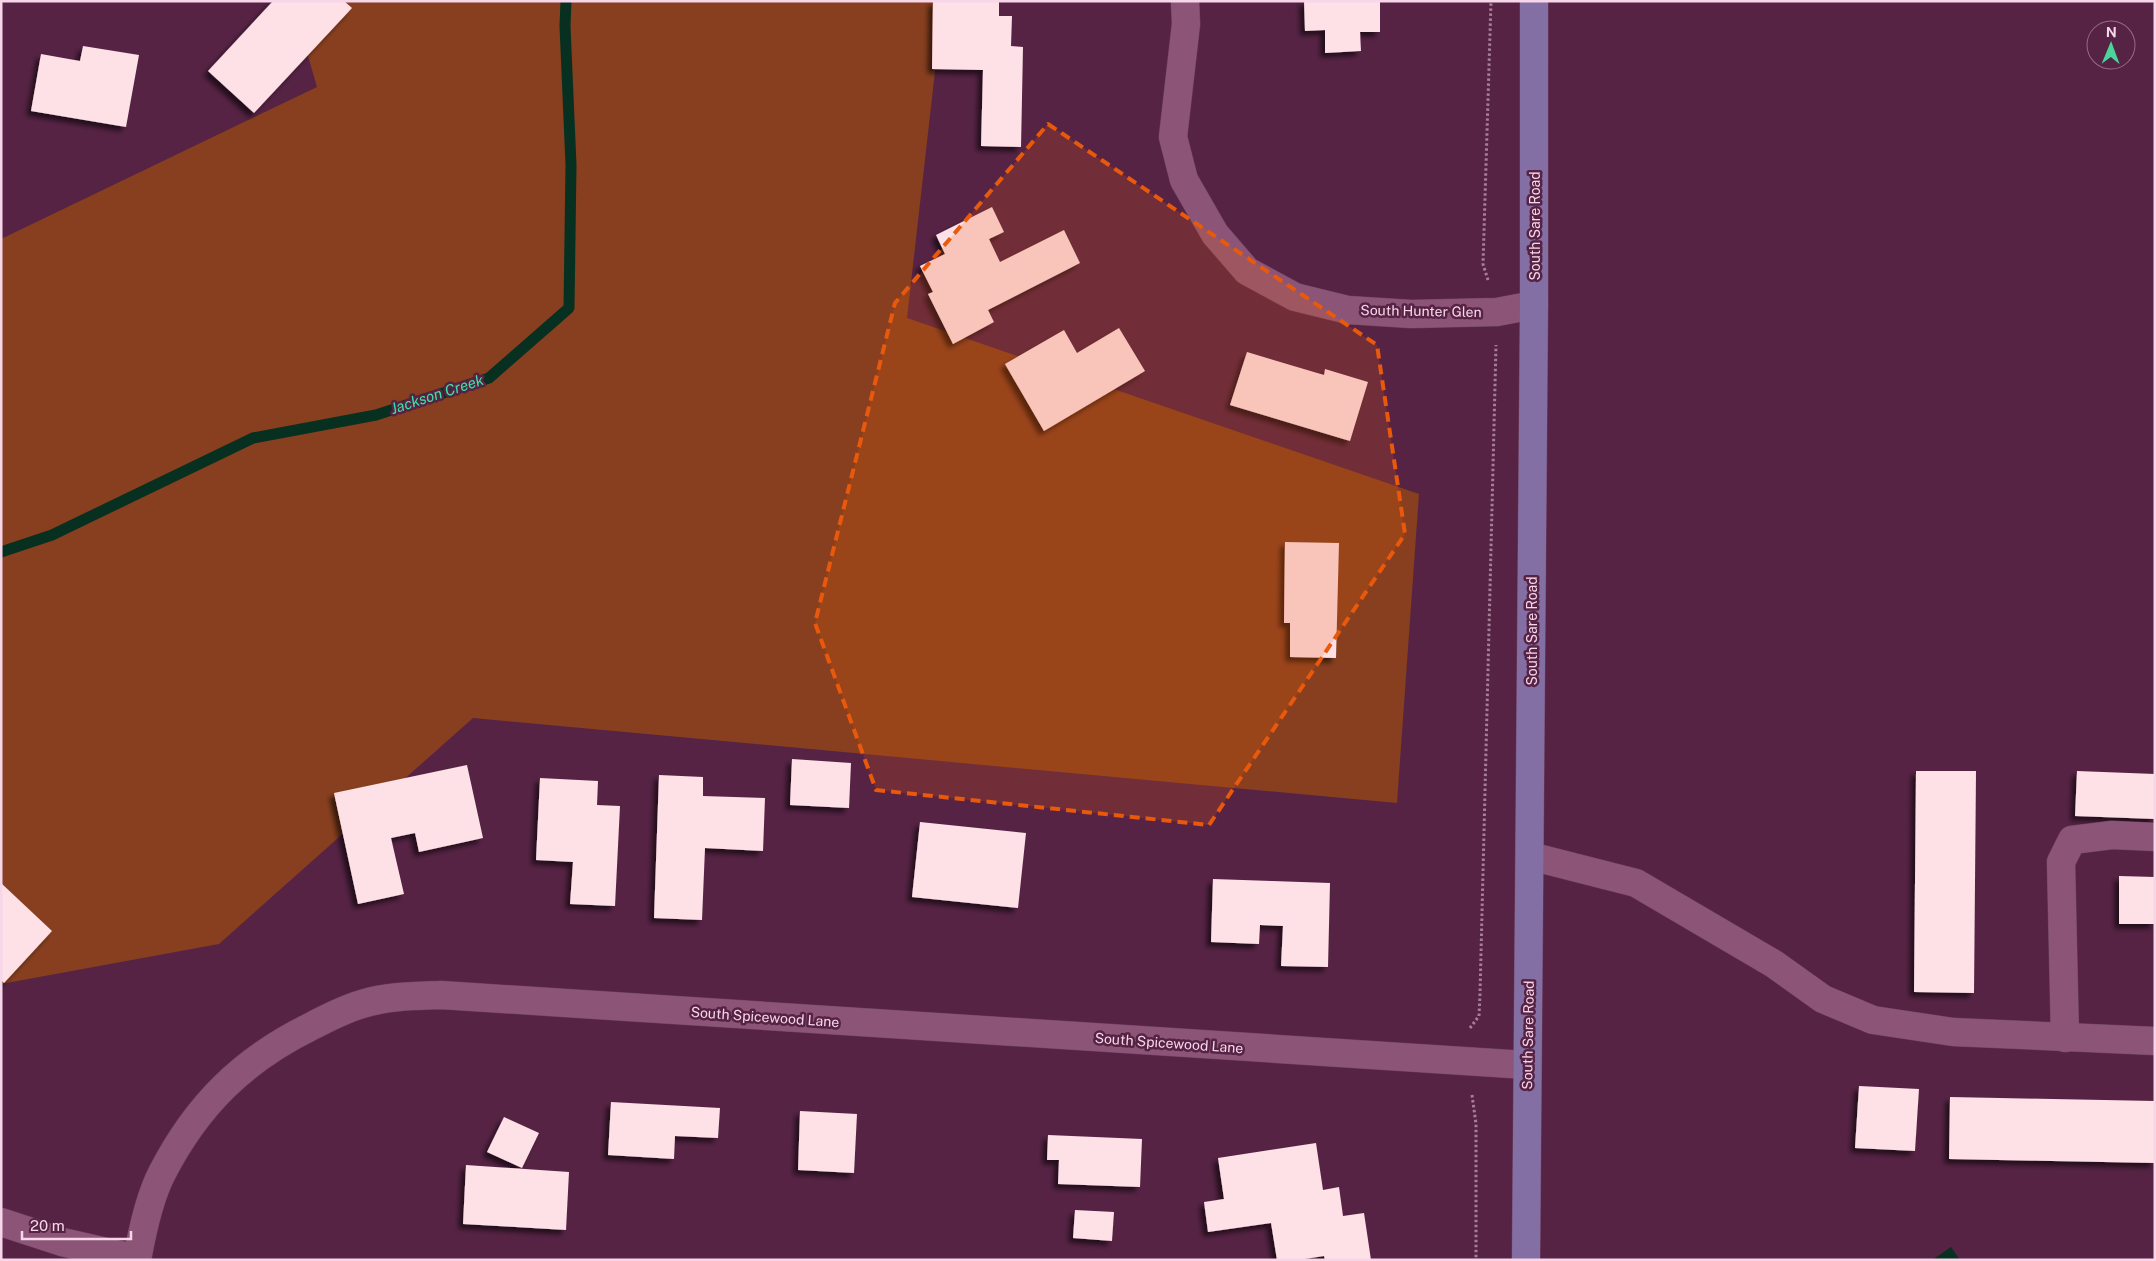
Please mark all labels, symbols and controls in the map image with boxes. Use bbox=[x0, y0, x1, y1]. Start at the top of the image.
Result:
north arrow bbox=[2086, 20, 2136, 70]
text: N bbox=[2106, 24, 2117, 40]
street label: South Sare Road bbox=[1527, 171, 1543, 281]
street label: South Hunter Glen bbox=[1360, 302, 1482, 320]
water label: Jackson Creek bbox=[388, 371, 487, 417]
street label: South Sare Road bbox=[1524, 576, 1540, 686]
street label: South Sare Road bbox=[1519, 980, 1537, 1090]
street label: South Spicewood Lane bbox=[690, 1004, 840, 1030]
street label: South Spicewood Lane bbox=[1094, 1030, 1244, 1056]
scale bar bbox=[22, 1208, 131, 1240]
text: 20 m bbox=[30, 1217, 65, 1234]

